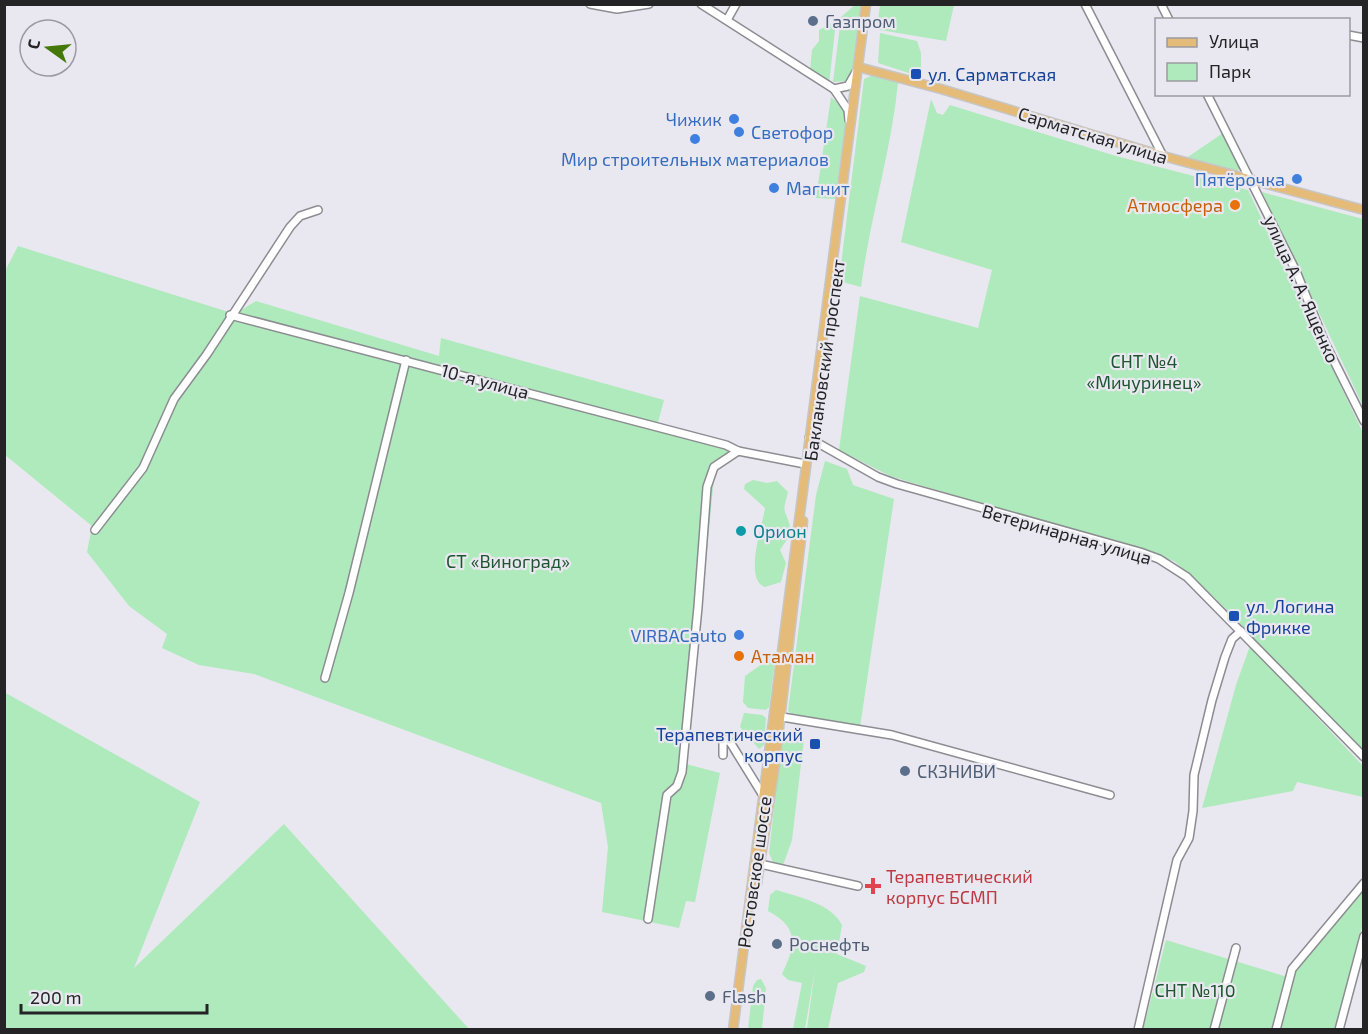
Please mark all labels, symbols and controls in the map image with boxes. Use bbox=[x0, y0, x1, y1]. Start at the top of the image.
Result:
place label: Газпром bbox=[825, 10, 896, 32]
marker: Газпром bbox=[806, 14, 820, 28]
north arrow bbox=[18, 18, 78, 78]
legend bbox=[1155, 18, 1350, 96]
text: Улица bbox=[1209, 30, 1259, 52]
text: С bbox=[23, 37, 43, 51]
text: Парк bbox=[1209, 60, 1251, 82]
place label: ул. Сарматская bbox=[928, 63, 1056, 85]
marker: ул. Сарматская bbox=[909, 67, 923, 81]
street label: Сарматская улица bbox=[1016, 102, 1170, 168]
place label: Чижик bbox=[666, 108, 722, 130]
marker: Чижик bbox=[727, 112, 741, 126]
place label: Светофор bbox=[751, 121, 833, 143]
marker: Светофор bbox=[732, 125, 746, 139]
marker: Мир строительных материалов bbox=[688, 132, 702, 146]
place label: Мир строительных материалов bbox=[561, 148, 829, 170]
place label: Пятёрочка bbox=[1195, 168, 1285, 190]
marker: Пятёрочка bbox=[1290, 172, 1304, 186]
place label: Магнит bbox=[786, 177, 850, 199]
marker: Магнит bbox=[767, 181, 781, 195]
place label: Атмосфера bbox=[1127, 194, 1223, 216]
marker: Атмосфера bbox=[1228, 198, 1242, 212]
street label: улица А. А. Ященко bbox=[1260, 212, 1344, 366]
street label: Баклановский проспект bbox=[799, 258, 849, 462]
park label: СНТ №4 «Мичуринец» bbox=[1087, 350, 1201, 393]
street label: 10-я улица bbox=[439, 359, 531, 403]
street label: Ветеринарная улица bbox=[980, 499, 1154, 569]
place label: Орион bbox=[753, 520, 807, 542]
marker: Орион bbox=[734, 524, 748, 538]
park label: СТ «Виноград» bbox=[446, 550, 570, 572]
place label: ул. Логина Фрикке bbox=[1246, 595, 1335, 638]
marker: ул. Логина Фрикке bbox=[1227, 609, 1241, 623]
place label: VIRBACauto bbox=[630, 624, 727, 646]
marker: VIRBACauto bbox=[732, 628, 746, 642]
place label: Атаман bbox=[751, 645, 815, 667]
marker: Атаман bbox=[732, 649, 746, 663]
place label: Терапевтический корпус bbox=[656, 723, 803, 766]
marker: Терапевтический корпус bbox=[808, 737, 822, 751]
place label: СКЗНИВИ bbox=[917, 760, 996, 782]
marker: СКЗНИВИ bbox=[898, 764, 912, 778]
street label: Ростовское шоссе bbox=[732, 795, 776, 949]
place label: Терапевтический корпус БСМП bbox=[886, 865, 1033, 908]
marker: Терапевтический корпус БСМП bbox=[864, 877, 882, 895]
place label: Роснефть bbox=[789, 933, 870, 955]
marker: Роснефть bbox=[770, 937, 784, 951]
scale bar bbox=[21, 977, 207, 1015]
park label: СНТ №110 bbox=[1154, 979, 1236, 1001]
place label: Flash bbox=[722, 985, 767, 1007]
text: 200 m bbox=[30, 986, 82, 1008]
marker: Flash bbox=[703, 989, 717, 1003]

